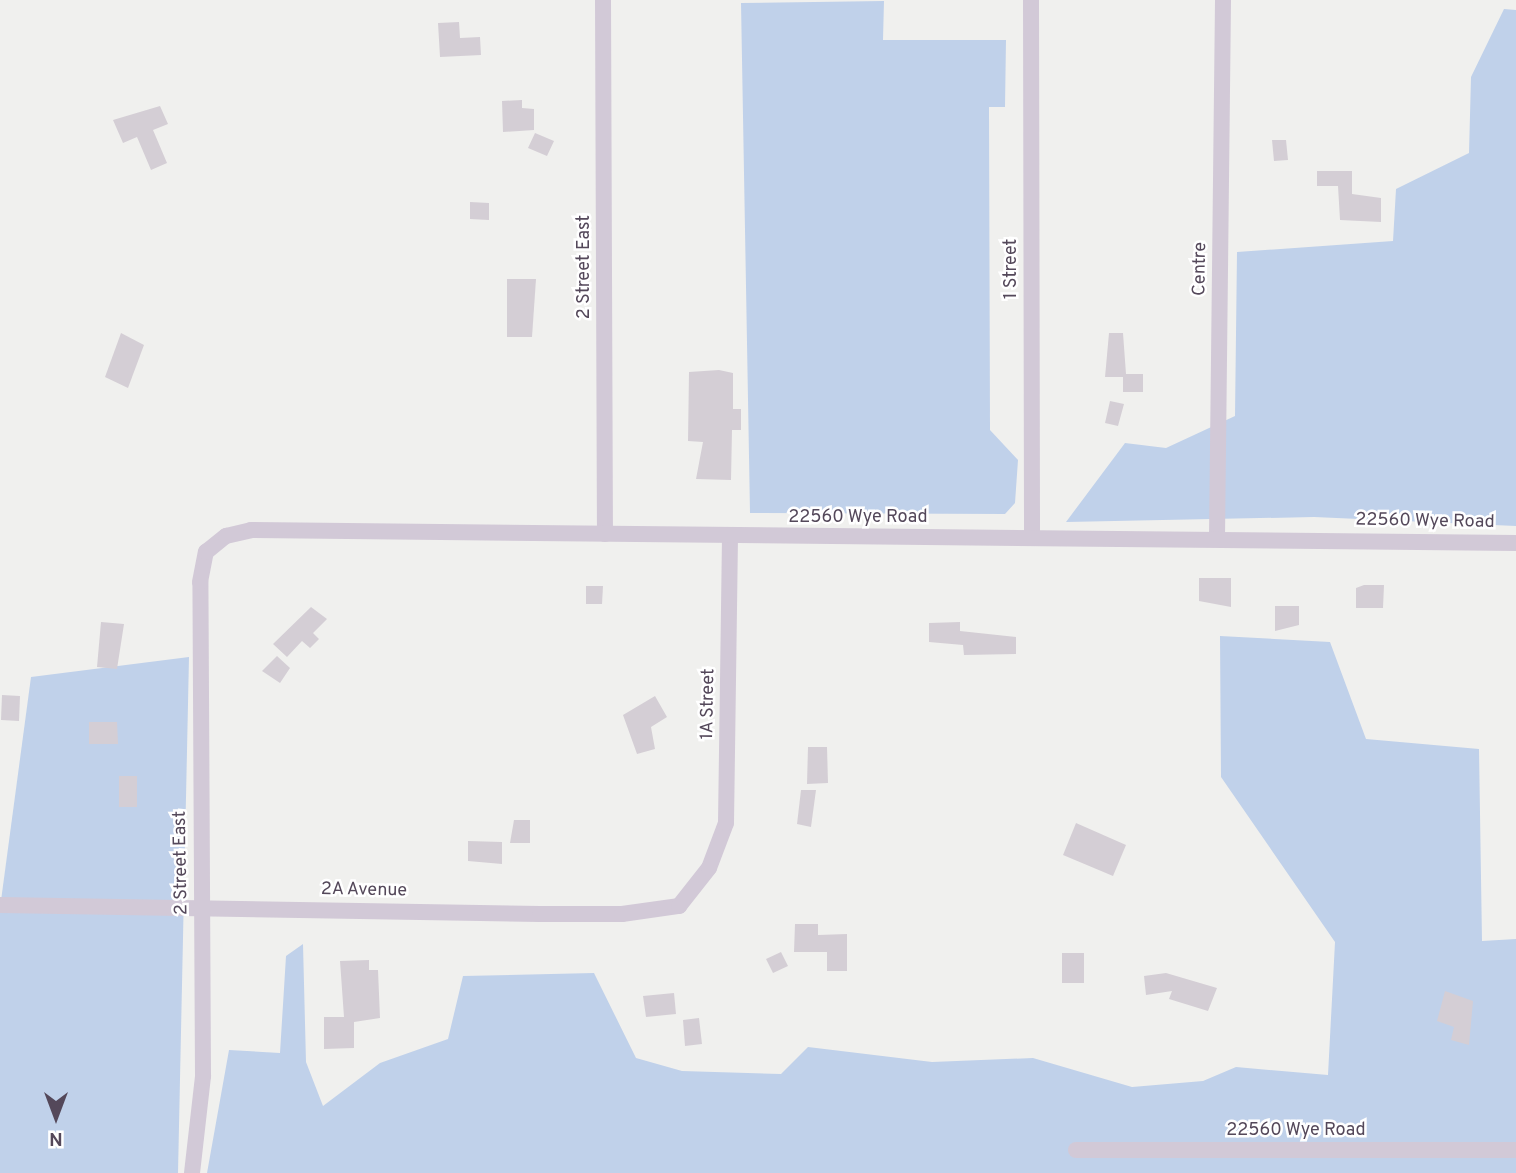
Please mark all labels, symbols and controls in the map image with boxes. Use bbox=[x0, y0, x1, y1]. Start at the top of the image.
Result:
street label: 2 Street East bbox=[574, 215, 596, 319]
street label: 1 Street bbox=[1001, 239, 1023, 299]
street label: Centre bbox=[1190, 242, 1212, 296]
street label: 22560 Wye Road bbox=[788, 507, 928, 529]
street label: 22560 Wye Road bbox=[1355, 510, 1495, 534]
street label: 1A Street bbox=[698, 668, 720, 740]
street label: 2 Street East bbox=[170, 811, 194, 915]
street label: 2A Avenue bbox=[320, 879, 408, 903]
north arrow bbox=[21, 1082, 91, 1152]
street label: 22560 Wye Road bbox=[1226, 1120, 1366, 1142]
text: N bbox=[49, 1126, 63, 1150]

